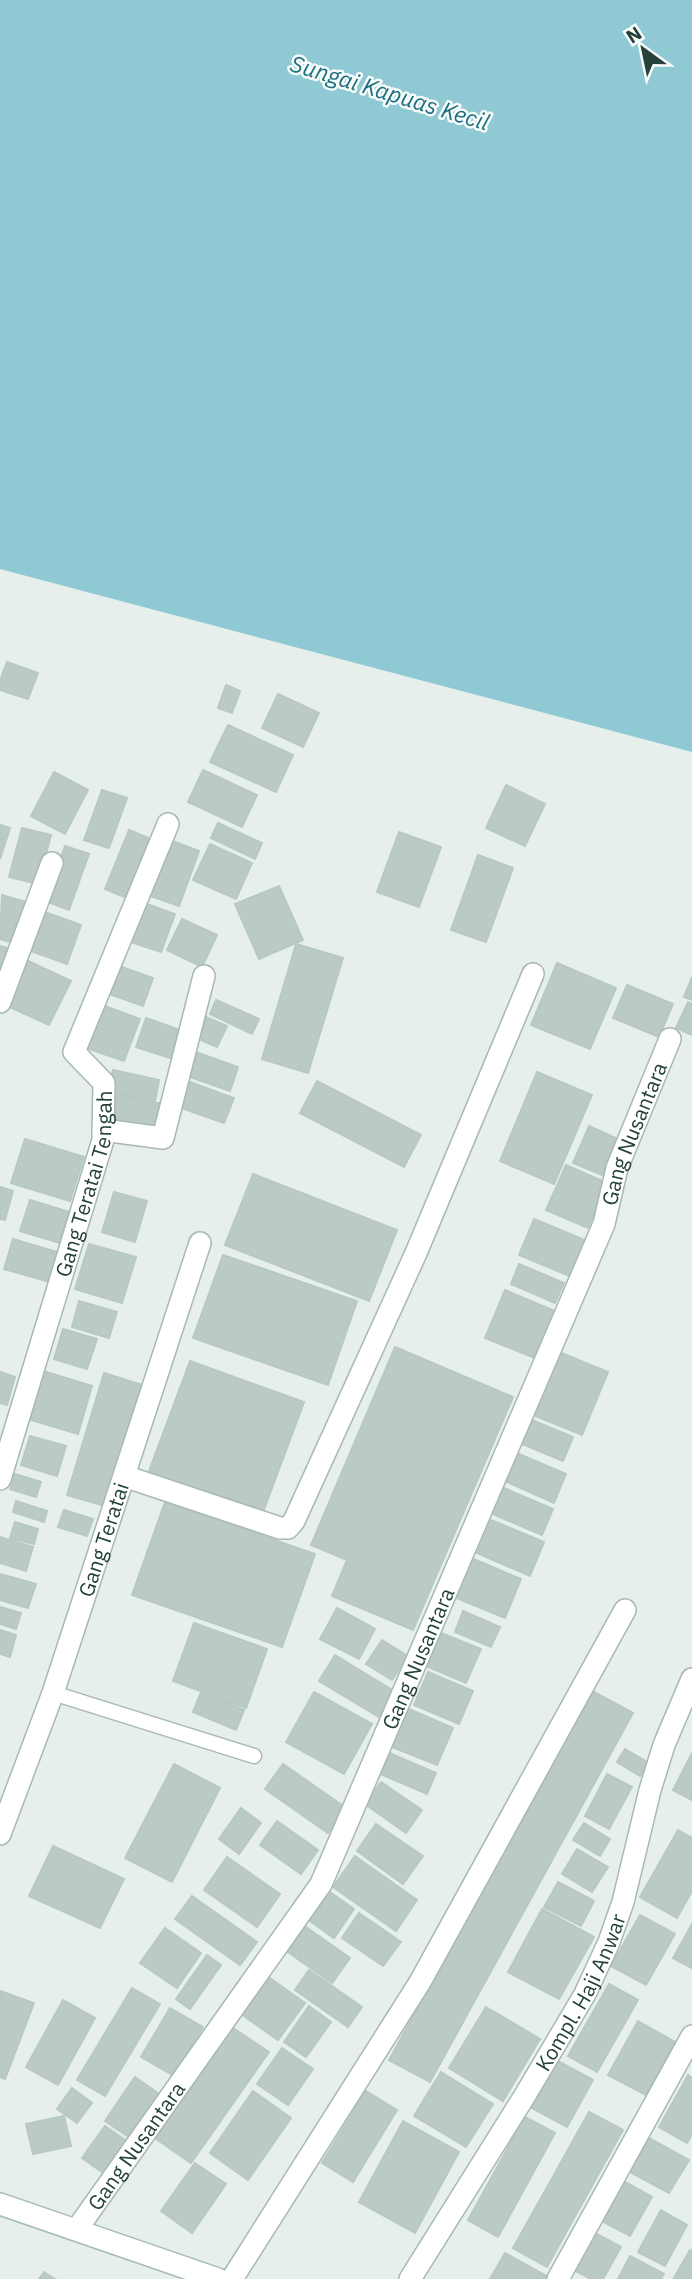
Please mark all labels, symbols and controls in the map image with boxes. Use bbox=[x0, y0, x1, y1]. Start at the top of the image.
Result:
north arrow bbox=[608, 14, 678, 84]
text: N bbox=[621, 21, 646, 49]
water label: Sungai Kapuas Kecil bbox=[287, 47, 494, 137]
street label: Gang Nusantara bbox=[595, 1058, 673, 1208]
street label: Gang Teratai Tengah bbox=[48, 1090, 118, 1280]
street label: Gang Teratai bbox=[71, 1479, 135, 1600]
street label: Gang Nusantara bbox=[375, 1583, 460, 1734]
street label: Kompl. Haji Anwar bbox=[529, 1910, 632, 2076]
street label: Gang Nusantara bbox=[81, 2076, 191, 2216]

